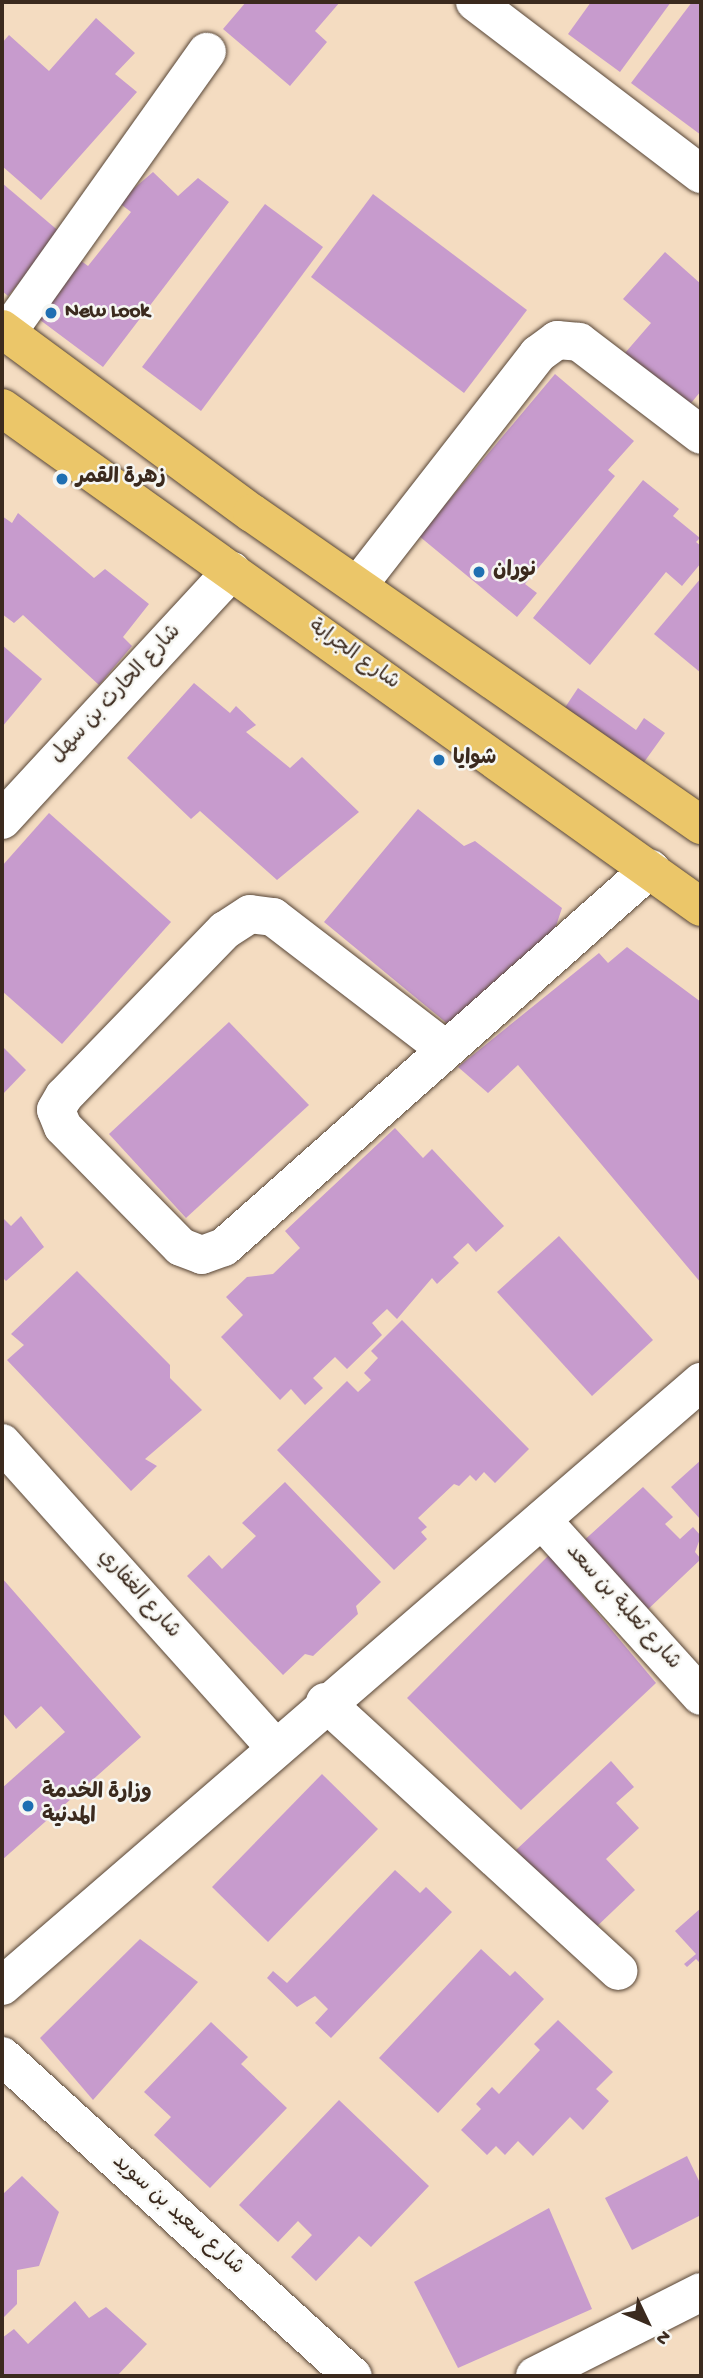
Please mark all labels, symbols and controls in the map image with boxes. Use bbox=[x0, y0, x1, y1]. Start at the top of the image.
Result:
place label: New Look bbox=[65, 300, 150, 326]
marker: New Look bbox=[43, 305, 59, 321]
place label: زهرة القمر bbox=[76, 466, 166, 492]
marker: زهرة القمر bbox=[54, 471, 70, 487]
place label: نوران bbox=[493, 559, 538, 585]
marker: نوران bbox=[471, 564, 487, 580]
street label: شارع الجرابة bbox=[303, 615, 403, 697]
street label: شارع الحارث بن سهل bbox=[46, 620, 188, 770]
place label: شوايا bbox=[453, 747, 496, 773]
marker: شوايا bbox=[431, 752, 447, 768]
street label: شارع ثعلبة بن سعد bbox=[559, 1540, 685, 1676]
street label: شارع الغفاري bbox=[91, 1545, 185, 1645]
place label: وزارة الخدمة المدنية bbox=[42, 1781, 152, 1831]
marker: وزارة الخدمة المدنية bbox=[20, 1798, 36, 1814]
street label: شارع سعيد بن سويد bbox=[106, 2150, 248, 2282]
north arrow bbox=[612, 2287, 682, 2357]
text: N bbox=[650, 2324, 675, 2349]

